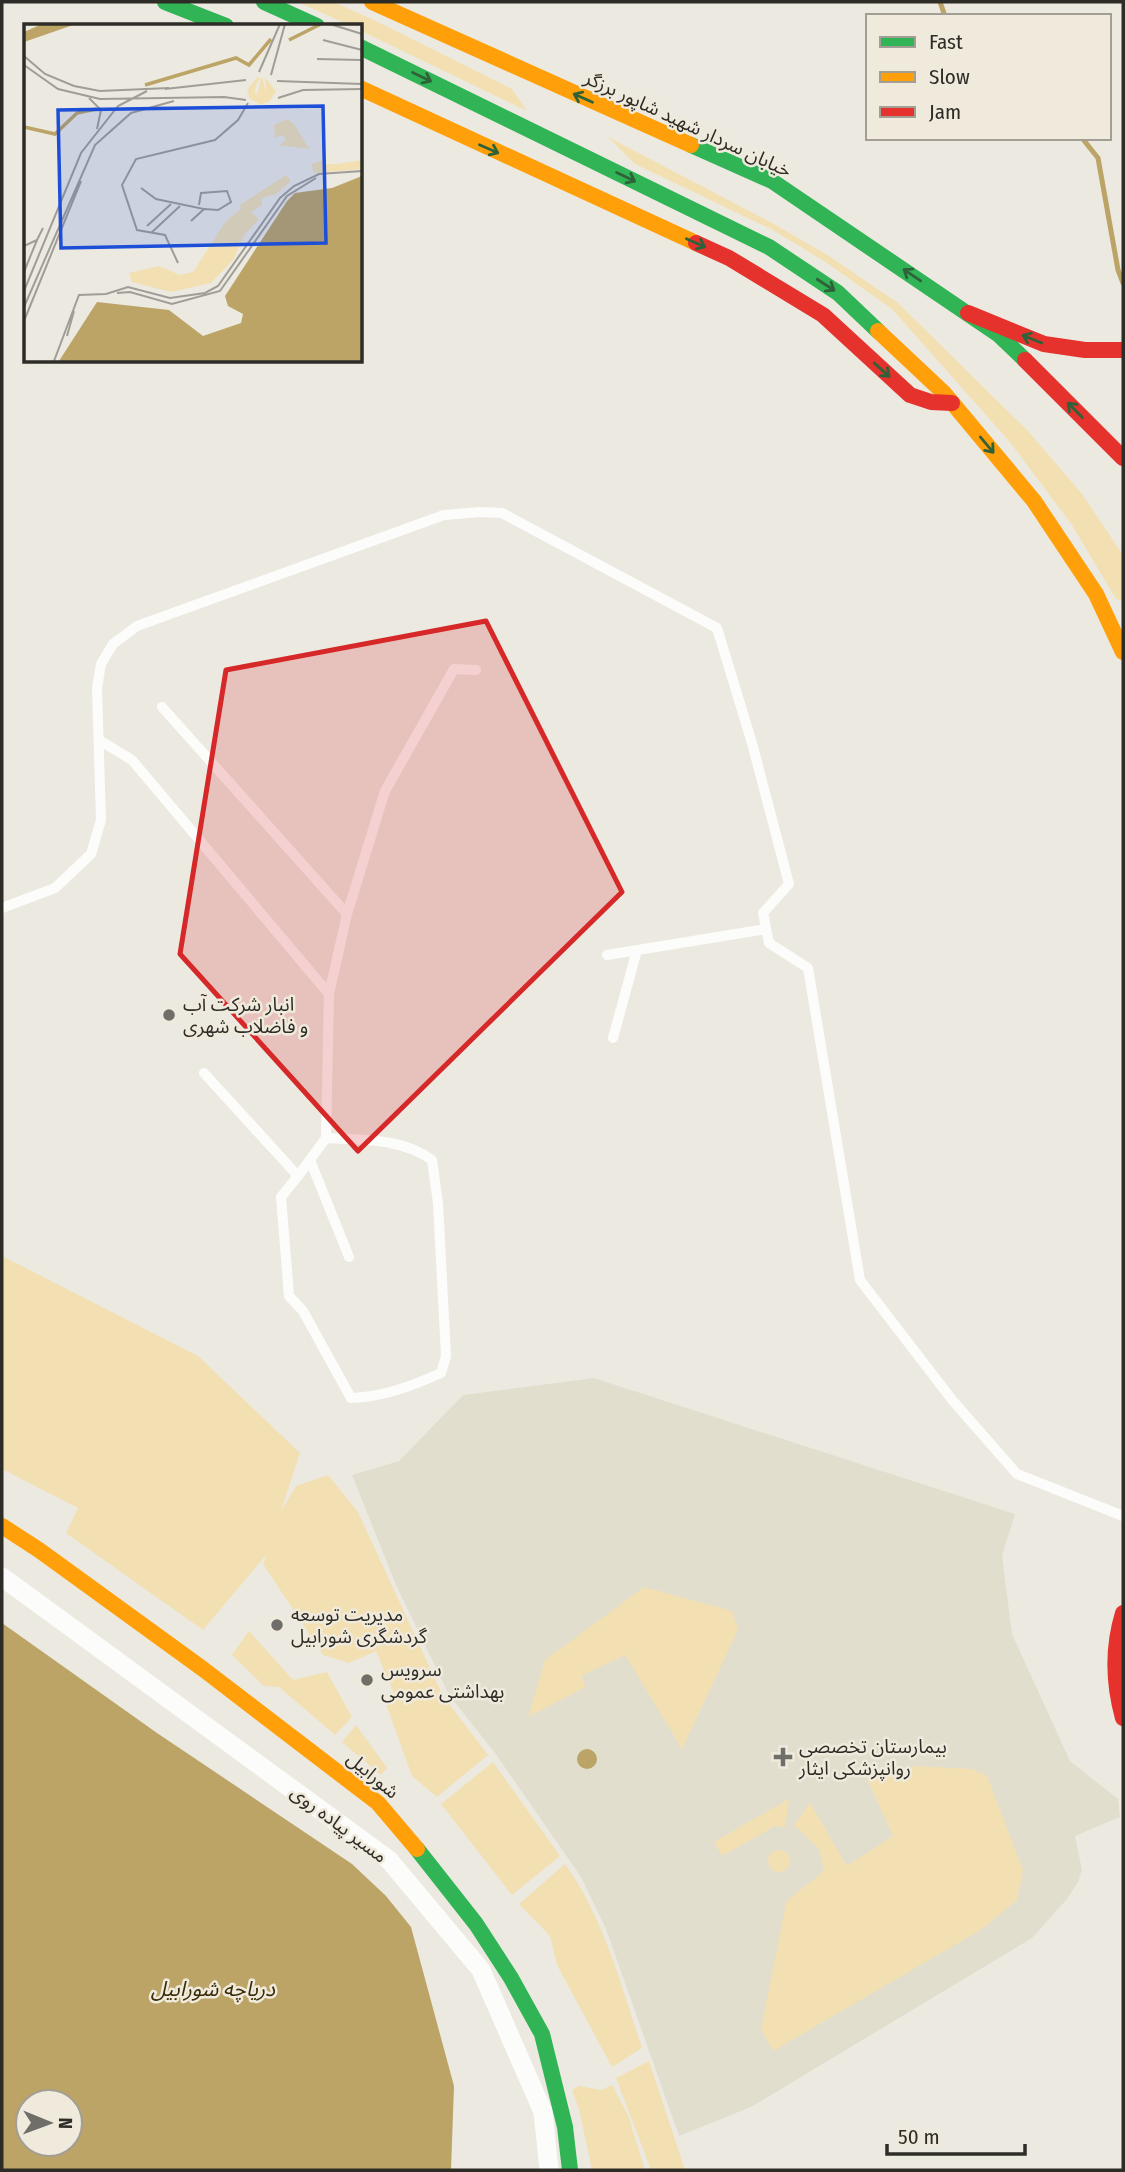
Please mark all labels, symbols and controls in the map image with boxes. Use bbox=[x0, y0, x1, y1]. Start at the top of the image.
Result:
legend bbox=[866, 14, 1111, 140]
inset map bbox=[24, 24, 362, 362]
text: Fast bbox=[929, 29, 963, 55]
text: Slow bbox=[929, 64, 970, 90]
street label: خیابان سردار شهید شاپور برزگر bbox=[579, 65, 795, 183]
one-way arrow bbox=[411, 71, 432, 85]
one-way arrow bbox=[573, 91, 594, 104]
text: Jam bbox=[929, 99, 961, 125]
one-way arrow bbox=[478, 143, 499, 156]
one-way arrow bbox=[615, 171, 636, 184]
one-way arrow bbox=[685, 237, 706, 250]
one-way arrow bbox=[902, 268, 922, 282]
one-way arrow bbox=[816, 278, 835, 292]
one-way arrow bbox=[1022, 331, 1044, 344]
one-way arrow bbox=[873, 362, 891, 378]
one-way arrow bbox=[1066, 401, 1083, 418]
one-way arrow bbox=[979, 435, 995, 453]
place label: انبار شرکت آب و فاضلاب شهری bbox=[183, 993, 308, 1038]
marker: انبار شرکت آب و فاضلاب شهری bbox=[161, 1007, 177, 1023]
place label: مدیریت توسعه گردشگری شورابیل bbox=[291, 1603, 428, 1648]
marker: مدیریت توسعه گردشگری شورابیل bbox=[269, 1617, 285, 1633]
place label: سرویس بهداشتی عمومی bbox=[381, 1658, 504, 1703]
marker: سرویس بهداشتی عمومی bbox=[359, 1672, 375, 1688]
place label: بیمارستان تخصصی روانپزشکی ایثار bbox=[798, 1735, 947, 1781]
street label: شورابیل bbox=[342, 1747, 404, 1803]
marker: بیمارستان تخصصی روانپزشکی ایثار bbox=[773, 1747, 793, 1767]
street label: مسیر پیاده روی bbox=[286, 1780, 392, 1869]
water label: دریاچه شورابیل bbox=[151, 1976, 276, 2003]
north arrow bbox=[14, 2088, 84, 2158]
scale bar bbox=[887, 2112, 1025, 2156]
text: N bbox=[54, 2117, 77, 2129]
text: 50 m bbox=[898, 2124, 940, 2150]

